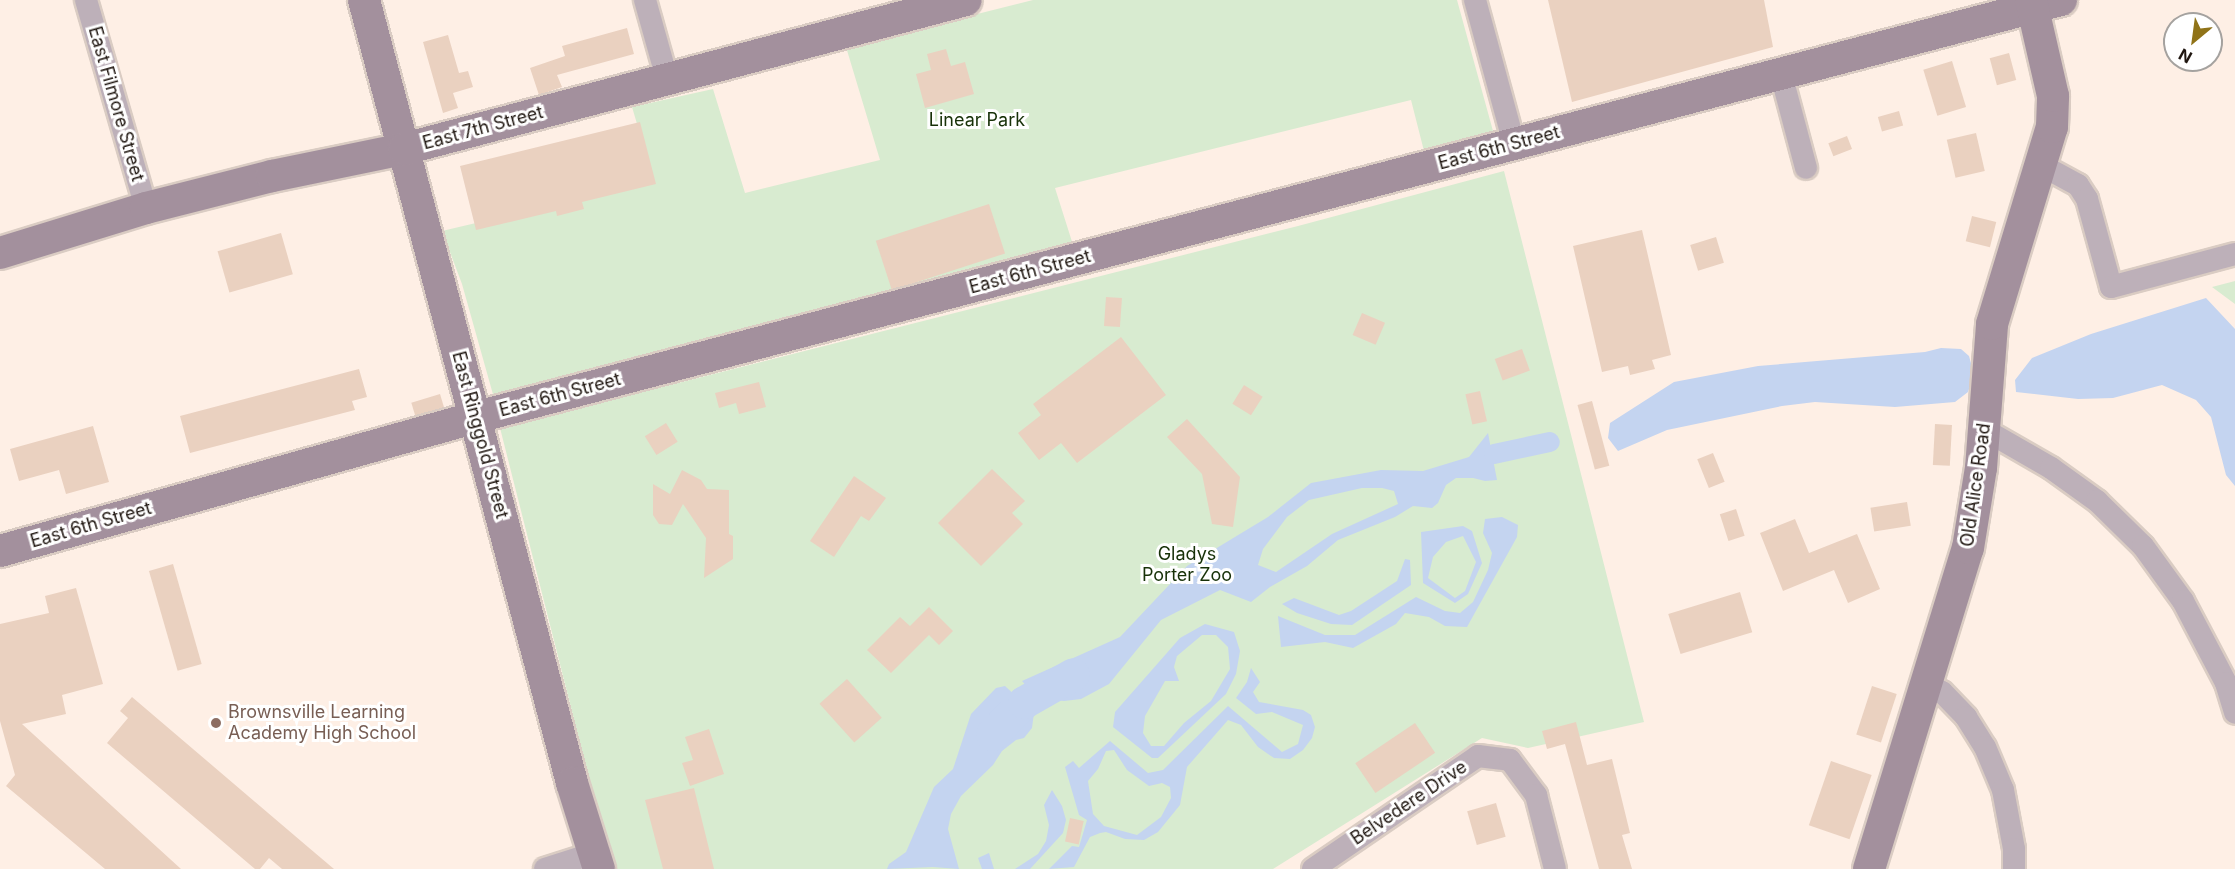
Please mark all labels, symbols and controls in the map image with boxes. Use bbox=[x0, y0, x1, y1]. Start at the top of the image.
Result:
north arrow bbox=[2163, 12, 2223, 72]
street label: East Filmore Street bbox=[84, 24, 148, 184]
text: N bbox=[2175, 44, 2195, 68]
street label: East 7th Street bbox=[420, 102, 546, 154]
park label: Linear Park bbox=[929, 109, 1025, 131]
street label: East 6th Street bbox=[1436, 121, 1562, 175]
street label: East 6th Street bbox=[967, 245, 1093, 299]
street label: East Ringgold Street bbox=[447, 349, 513, 521]
street label: East 6th Street bbox=[497, 368, 623, 422]
street label: Old Alice Road bbox=[1957, 422, 1995, 548]
street label: East 6th Street bbox=[28, 497, 154, 553]
park label: Gladys Porter Zoo bbox=[1142, 544, 1232, 586]
place label: Brownsville Learning Academy High School bbox=[228, 702, 416, 744]
marker: Brownsville Learning Academy High School bbox=[209, 716, 223, 730]
street label: Belvedere Drive bbox=[1347, 756, 1471, 850]

